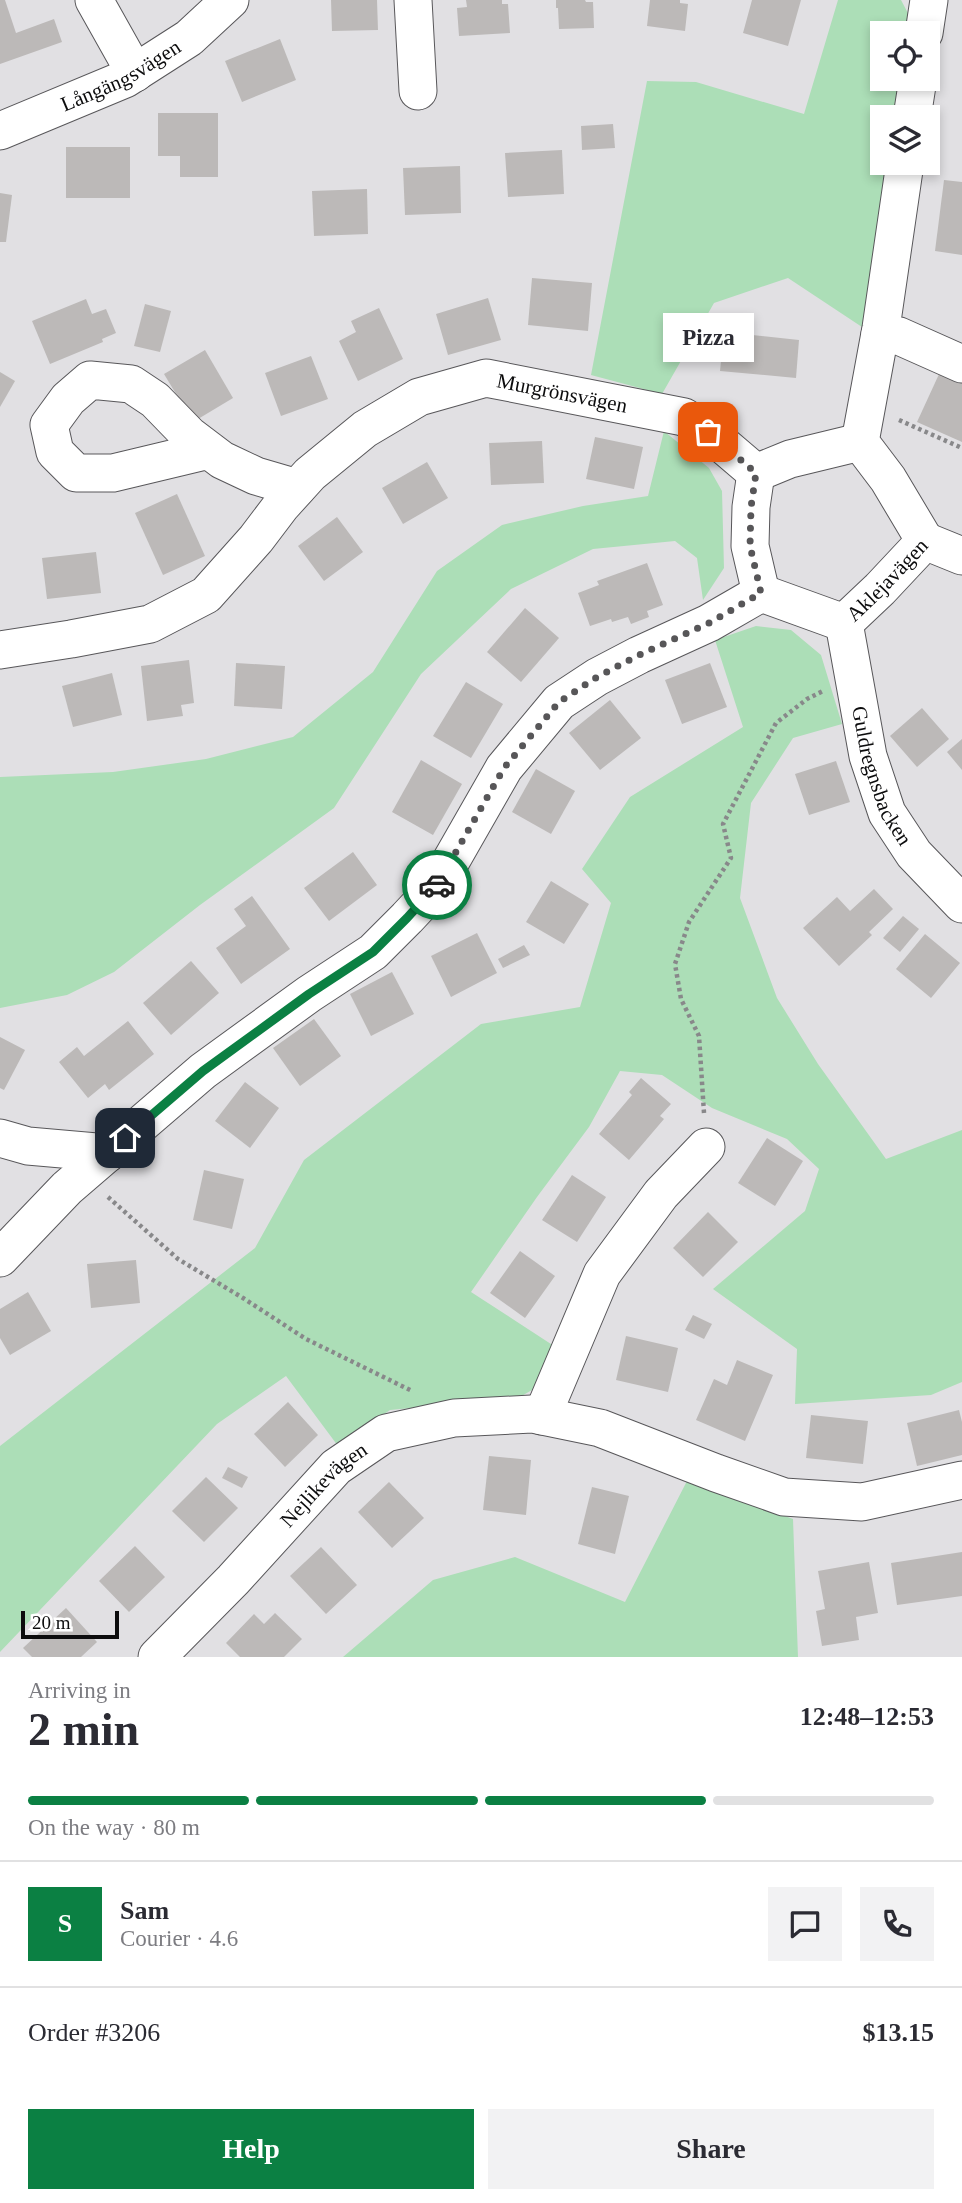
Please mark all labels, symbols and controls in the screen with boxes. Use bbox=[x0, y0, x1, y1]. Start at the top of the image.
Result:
map controls bbox=[870, 21, 940, 175]
button: locate bbox=[870, 21, 940, 91]
street label: Långängsvägen bbox=[57, 34, 185, 116]
button: layers bbox=[870, 105, 940, 175]
callout: Pizza bbox=[662, 313, 754, 362]
text: Pizza bbox=[682, 325, 735, 350]
street label: Murgrönsvägen bbox=[495, 368, 630, 418]
pin bbox=[678, 402, 738, 462]
icon: bag bbox=[689, 413, 727, 451]
street label: Aklejavägen bbox=[842, 533, 933, 626]
street label: Guldregnsbacken bbox=[847, 704, 917, 850]
courier bbox=[402, 850, 472, 920]
icon: car bbox=[418, 866, 456, 904]
pin bbox=[95, 1108, 155, 1168]
icon: home bbox=[106, 1119, 144, 1157]
street label: Nejlikevägen bbox=[275, 1437, 372, 1532]
scale bar bbox=[21, 1608, 119, 1640]
text: 20 m bbox=[32, 1612, 71, 1633]
text: Arriving in bbox=[28, 1678, 131, 1703]
text: 12:48–12:53 bbox=[800, 1702, 934, 1731]
text: 2 min bbox=[28, 1704, 139, 1755]
text: On the way · 80 m bbox=[28, 1815, 200, 1840]
button: chat bbox=[768, 1887, 842, 1961]
button: phone bbox=[860, 1887, 934, 1961]
text: Sam bbox=[120, 1896, 169, 1925]
text: S bbox=[58, 1909, 72, 1938]
text: Courier · 4.6 bbox=[120, 1926, 238, 1951]
text: Order #3206 bbox=[28, 2018, 160, 2047]
text: $13.15 bbox=[863, 2018, 934, 2047]
button: Help bbox=[28, 2109, 474, 2189]
button: Share bbox=[488, 2109, 934, 2189]

